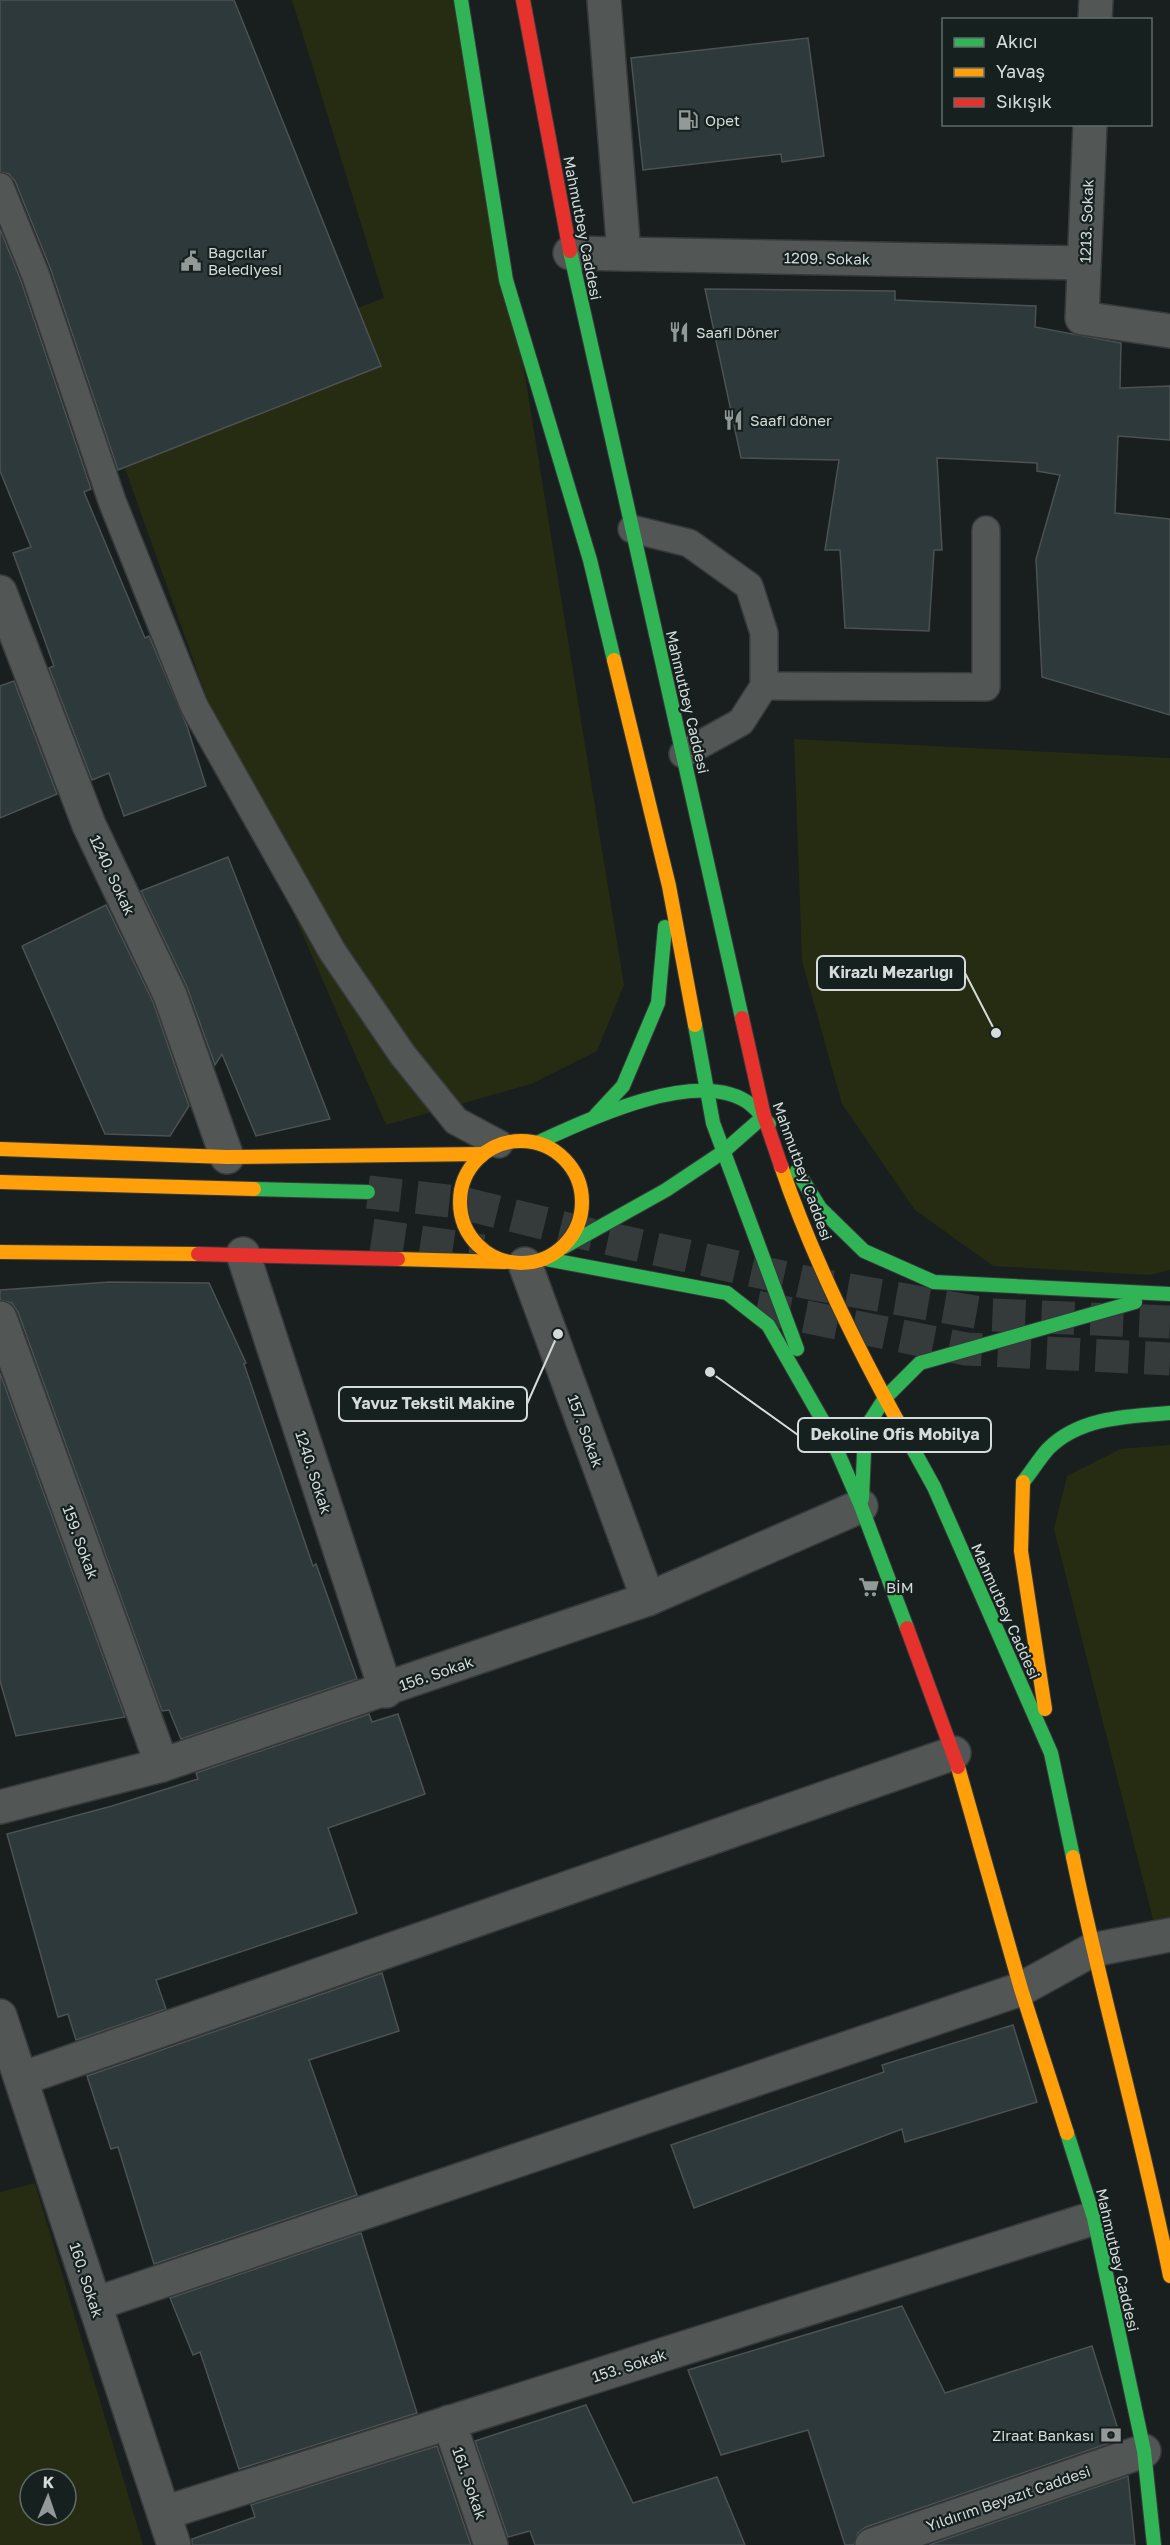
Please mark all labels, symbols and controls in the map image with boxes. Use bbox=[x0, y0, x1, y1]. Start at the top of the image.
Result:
legend bbox=[942, 18, 1152, 126]
text: Akıcı bbox=[996, 30, 1038, 52]
text: Yavaş bbox=[996, 60, 1045, 82]
text: Sıkışık bbox=[996, 90, 1052, 112]
fuel station icon: Opet bbox=[676, 108, 700, 132]
place label: Opet bbox=[705, 111, 740, 129]
street label: Mahmutbey Caddesi bbox=[560, 154, 606, 302]
street label: 1213. Sokak bbox=[1076, 178, 1096, 263]
place label: Bağcılar Belediyesi bbox=[208, 243, 282, 278]
street label: 1209. Sokak bbox=[784, 248, 871, 268]
public building icon: Bağcılar Belediyesi bbox=[179, 249, 203, 273]
restaurant icon: Saafi Döner bbox=[667, 320, 691, 344]
place label: Saafi Döner bbox=[696, 323, 779, 341]
restaurant icon: Saafi döner bbox=[721, 408, 745, 432]
place label: Saafi döner bbox=[750, 411, 832, 429]
street label: Mahmutbey Caddesi bbox=[663, 629, 713, 775]
street label: 1240. Sokak bbox=[87, 832, 140, 918]
callout: Kirazlı Mezarlığı bbox=[817, 956, 965, 990]
text: Kirazlı Mezarlığı bbox=[829, 962, 953, 982]
street label: Mahmutbey Caddesi bbox=[769, 1099, 837, 1243]
callout: Yavuz Tekstil Makine bbox=[339, 1387, 527, 1421]
street label: 157. Sokak bbox=[565, 1392, 608, 1470]
text: Yavuz Tekstil Makine bbox=[351, 1393, 515, 1413]
callout: Dekoline Ofis Mobilya bbox=[798, 1418, 991, 1452]
text: Dekoline Ofis Mobilya bbox=[810, 1424, 980, 1444]
street label: 1240. Sokak bbox=[292, 1428, 336, 1516]
street label: 159. Sokak bbox=[59, 1503, 103, 1582]
street label: Mahmutbey Caddesi bbox=[968, 1540, 1044, 1682]
supermarket icon: BİM bbox=[857, 1575, 881, 1599]
place label: BİM bbox=[886, 1578, 914, 1596]
street label: 156. Sokak bbox=[397, 1652, 476, 1694]
street label: Mahmutbey Caddesi bbox=[1093, 2187, 1143, 2333]
street label: 160. Sokak bbox=[66, 2240, 108, 2320]
street label: 153. Sokak bbox=[590, 2344, 669, 2385]
bank icon: Ziraat Bankası bbox=[1099, 2423, 1123, 2447]
place label: Ziraat Bankası bbox=[992, 2426, 1094, 2444]
street label: 161. Sokak bbox=[449, 2444, 491, 2522]
street label: Yıldırım Beyazıt Caddesi bbox=[924, 2461, 1092, 2535]
north arrow bbox=[18, 2467, 78, 2527]
text: K bbox=[42, 2472, 55, 2492]

